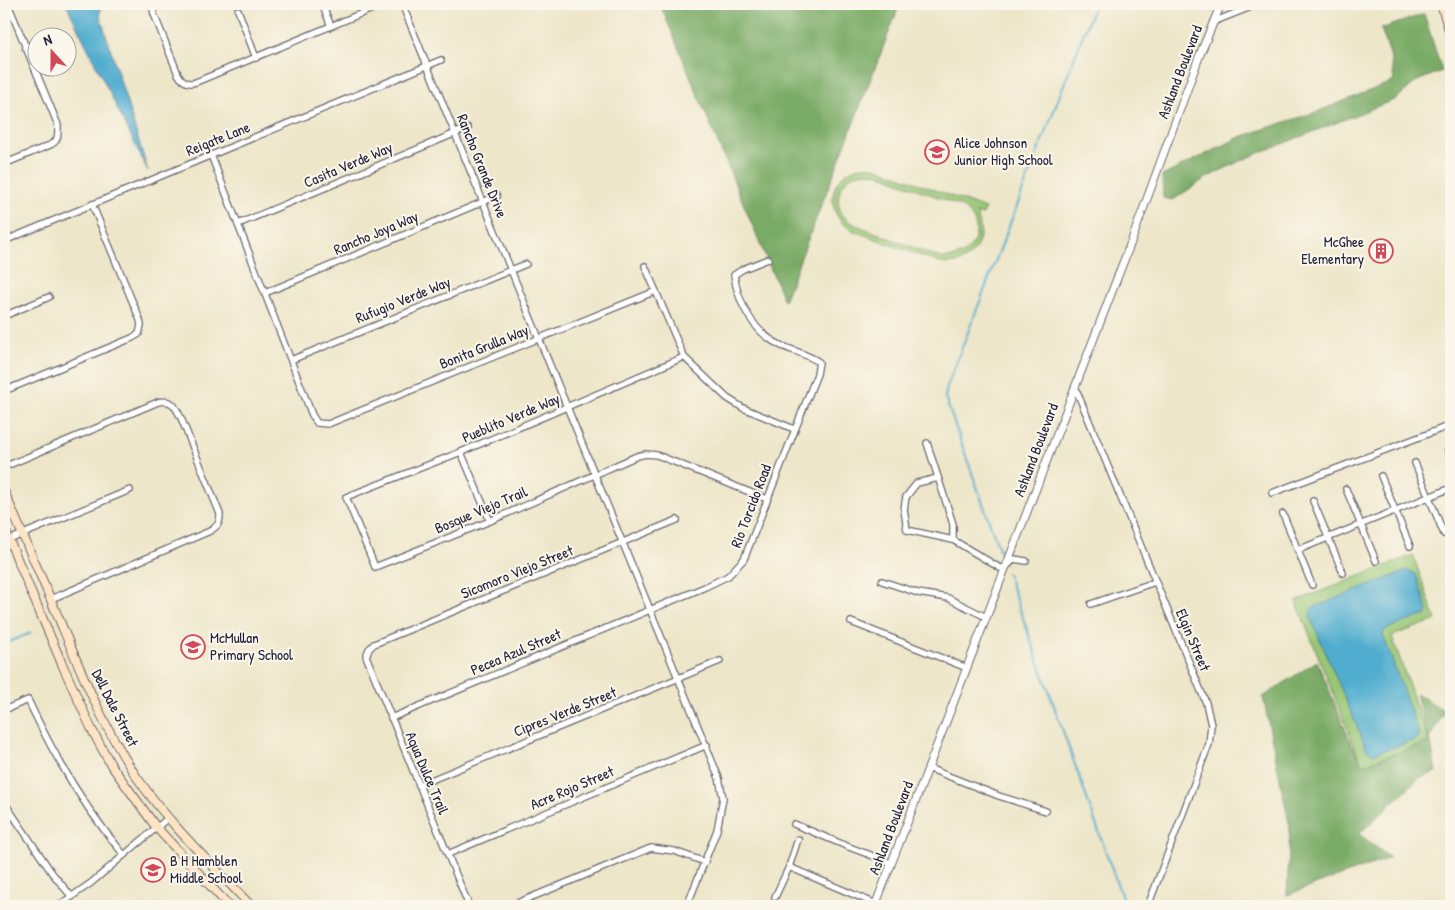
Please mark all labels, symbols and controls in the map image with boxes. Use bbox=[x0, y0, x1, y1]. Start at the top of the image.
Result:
street label: Ashland Boulevard bbox=[1152, 22, 1207, 122]
north arrow bbox=[28, 28, 78, 78]
text: N bbox=[40, 29, 55, 50]
street label: Rancho Grande Drive bbox=[452, 111, 513, 221]
street label: Reigate Lane bbox=[183, 116, 253, 161]
place label: Alice Johnson Junior High School bbox=[954, 132, 1053, 170]
street label: Casita Verde Way bbox=[300, 136, 395, 193]
school or university icon: Alice Johnson Junior High School bbox=[924, 139, 950, 165]
street label: Rancho Joya Way bbox=[330, 205, 421, 260]
place label: McGhee Elementary bbox=[1301, 231, 1364, 269]
building icon: McGhee Elementary bbox=[1368, 238, 1394, 264]
street label: Rufugio Verde Way bbox=[352, 271, 453, 328]
street label: Bonita Grulla Way bbox=[436, 319, 532, 374]
street label: Pueblito Verde Way bbox=[459, 388, 563, 448]
street label: Ashland Boulevard bbox=[1008, 400, 1063, 500]
street label: Rio Torcido Road bbox=[725, 461, 776, 550]
street label: Bosque Viejo Trail bbox=[431, 481, 530, 538]
street label: Sicomoro Viejo Street bbox=[458, 539, 577, 604]
street label: Elgin Street bbox=[1171, 605, 1216, 675]
street label: Pecea Azul Street bbox=[467, 623, 565, 680]
place label: McMullan Primary School bbox=[210, 627, 293, 665]
school or university icon: McMullan Primary School bbox=[180, 634, 206, 660]
street label: Dell Dale Street bbox=[87, 665, 144, 751]
street label: Cipres Verde Street bbox=[510, 681, 620, 742]
street label: Aqua Dulce Trail bbox=[401, 728, 454, 817]
street label: Acre Rojo Street bbox=[527, 760, 618, 815]
street label: Ashland Boulevard bbox=[863, 778, 918, 878]
place label: B H Hamblen Middle School bbox=[170, 850, 242, 888]
school or university icon: B H Hamblen Middle School bbox=[140, 857, 166, 883]

